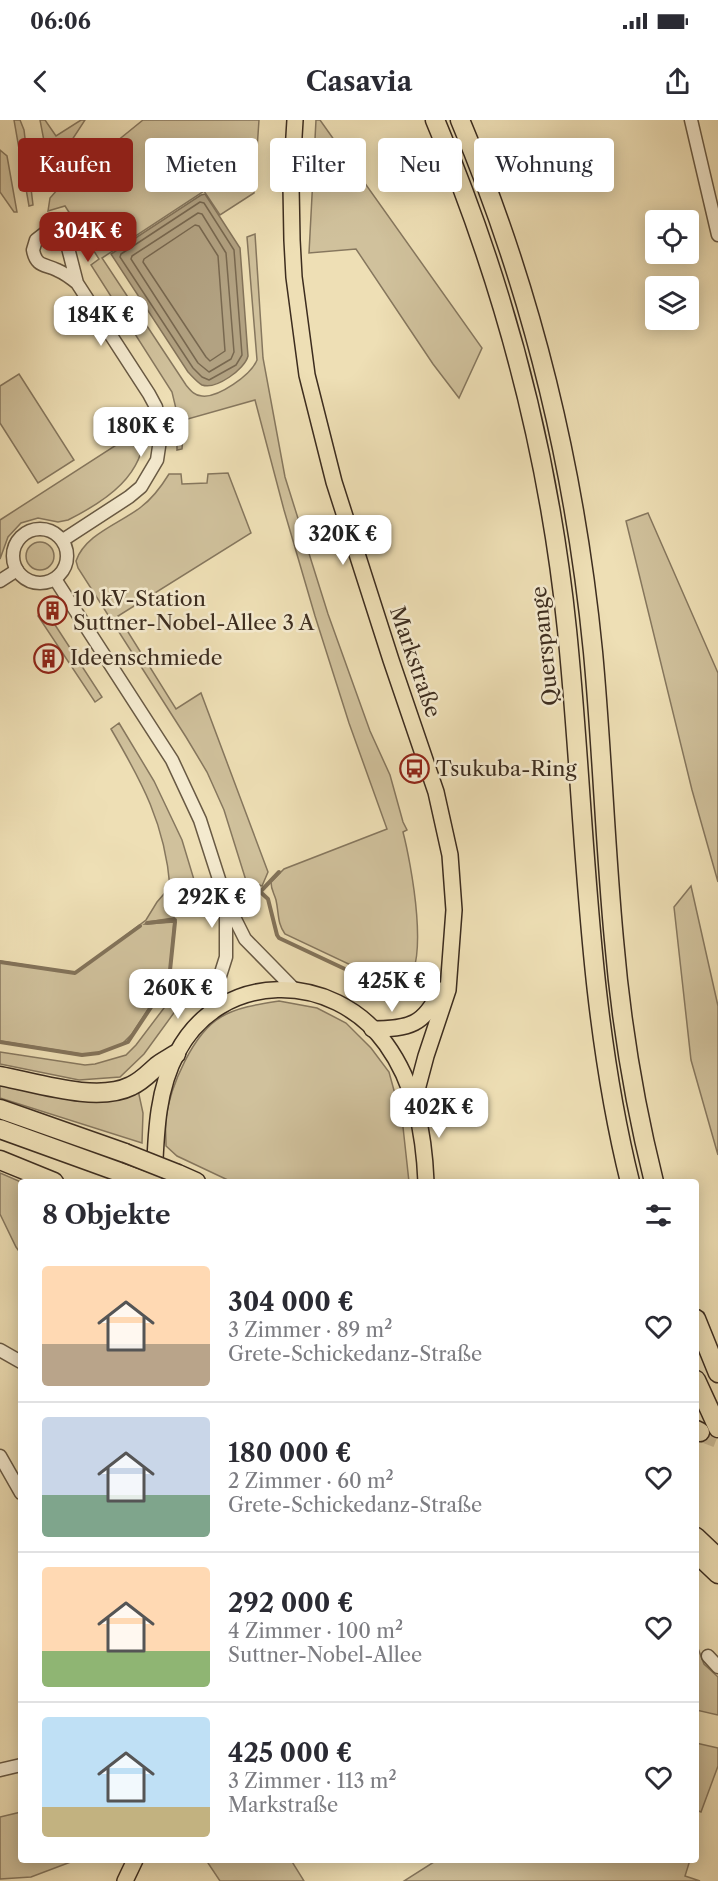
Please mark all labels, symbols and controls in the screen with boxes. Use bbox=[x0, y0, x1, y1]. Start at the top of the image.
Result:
text: 06:06 bbox=[30, 8, 91, 35]
icon: back bbox=[24, 65, 57, 98]
text: Casavia bbox=[306, 65, 412, 98]
icon: share bbox=[661, 65, 694, 98]
chip: Kaufen bbox=[18, 138, 133, 192]
chip: Mieten bbox=[145, 138, 258, 192]
chip: Filter bbox=[270, 138, 366, 192]
chip: Neu bbox=[378, 138, 462, 192]
chip: Wohnung bbox=[474, 138, 614, 192]
map controls bbox=[645, 210, 699, 330]
button: locate bbox=[645, 210, 699, 264]
pin: 304K € bbox=[39, 212, 137, 263]
text: 304K € bbox=[53, 219, 123, 243]
button: layers bbox=[645, 276, 699, 330]
pin: 184K € bbox=[52, 296, 150, 347]
text: 184K € bbox=[68, 303, 134, 327]
pin: 180K € bbox=[92, 407, 190, 458]
text: 180K € bbox=[107, 414, 175, 438]
pin: 320K € bbox=[294, 515, 392, 566]
text: 320K € bbox=[308, 522, 378, 546]
street label: Querspange bbox=[526, 585, 563, 707]
place label: 10 kV-Station Suttner-Nobel-Allee 3 A bbox=[73, 586, 315, 635]
building icon: 10 kV-Station Suttner-Nobel-Allee 3 A bbox=[36, 595, 68, 627]
street label: Markstraße bbox=[385, 603, 446, 721]
building icon: Ideenschmiede bbox=[33, 642, 65, 674]
place label: Ideenschmiede bbox=[70, 645, 222, 670]
bus stop icon: Tsukuba-Ring bbox=[399, 753, 431, 785]
place label: Tsukuba-Ring bbox=[436, 756, 577, 781]
pin: 292K € bbox=[163, 878, 261, 929]
text: 292K € bbox=[178, 885, 246, 909]
pin: 425K € bbox=[343, 962, 441, 1013]
pin: 260K € bbox=[129, 969, 227, 1020]
text: 425K € bbox=[358, 969, 426, 993]
text: 260K € bbox=[143, 976, 213, 1000]
pin: 402K € bbox=[390, 1088, 488, 1139]
text: 402K € bbox=[404, 1095, 474, 1119]
text: 8 Objekte bbox=[42, 1199, 171, 1231]
icon: filters bbox=[642, 1199, 675, 1232]
text: 304 000 € bbox=[228, 1286, 354, 1318]
icon: home bbox=[90, 1290, 162, 1362]
icon: heart bbox=[642, 1310, 675, 1343]
text: 3 Zimmer · 89 m² bbox=[228, 1318, 392, 1342]
text: Grete-Schickedanz-Straße bbox=[228, 1342, 482, 1366]
text: 180 000 € bbox=[228, 1437, 352, 1469]
icon: home bbox=[90, 1441, 162, 1513]
icon: heart bbox=[642, 1461, 675, 1494]
text: 2 Zimmer · 60 m² bbox=[228, 1469, 394, 1493]
text: Grete-Schickedanz-Straße bbox=[228, 1493, 482, 1517]
text: 292 000 € bbox=[228, 1587, 353, 1619]
icon: home bbox=[90, 1591, 162, 1663]
icon: heart bbox=[642, 1611, 675, 1644]
text: 4 Zimmer · 100 m² bbox=[228, 1619, 403, 1643]
text: Suttner-Nobel-Allee bbox=[228, 1643, 422, 1667]
text: 425 000 € bbox=[228, 1737, 352, 1769]
icon: home bbox=[90, 1741, 162, 1813]
icon: heart bbox=[642, 1761, 675, 1794]
text: 3 Zimmer · 113 m² bbox=[228, 1769, 397, 1793]
text: Markstraße bbox=[228, 1793, 338, 1817]

